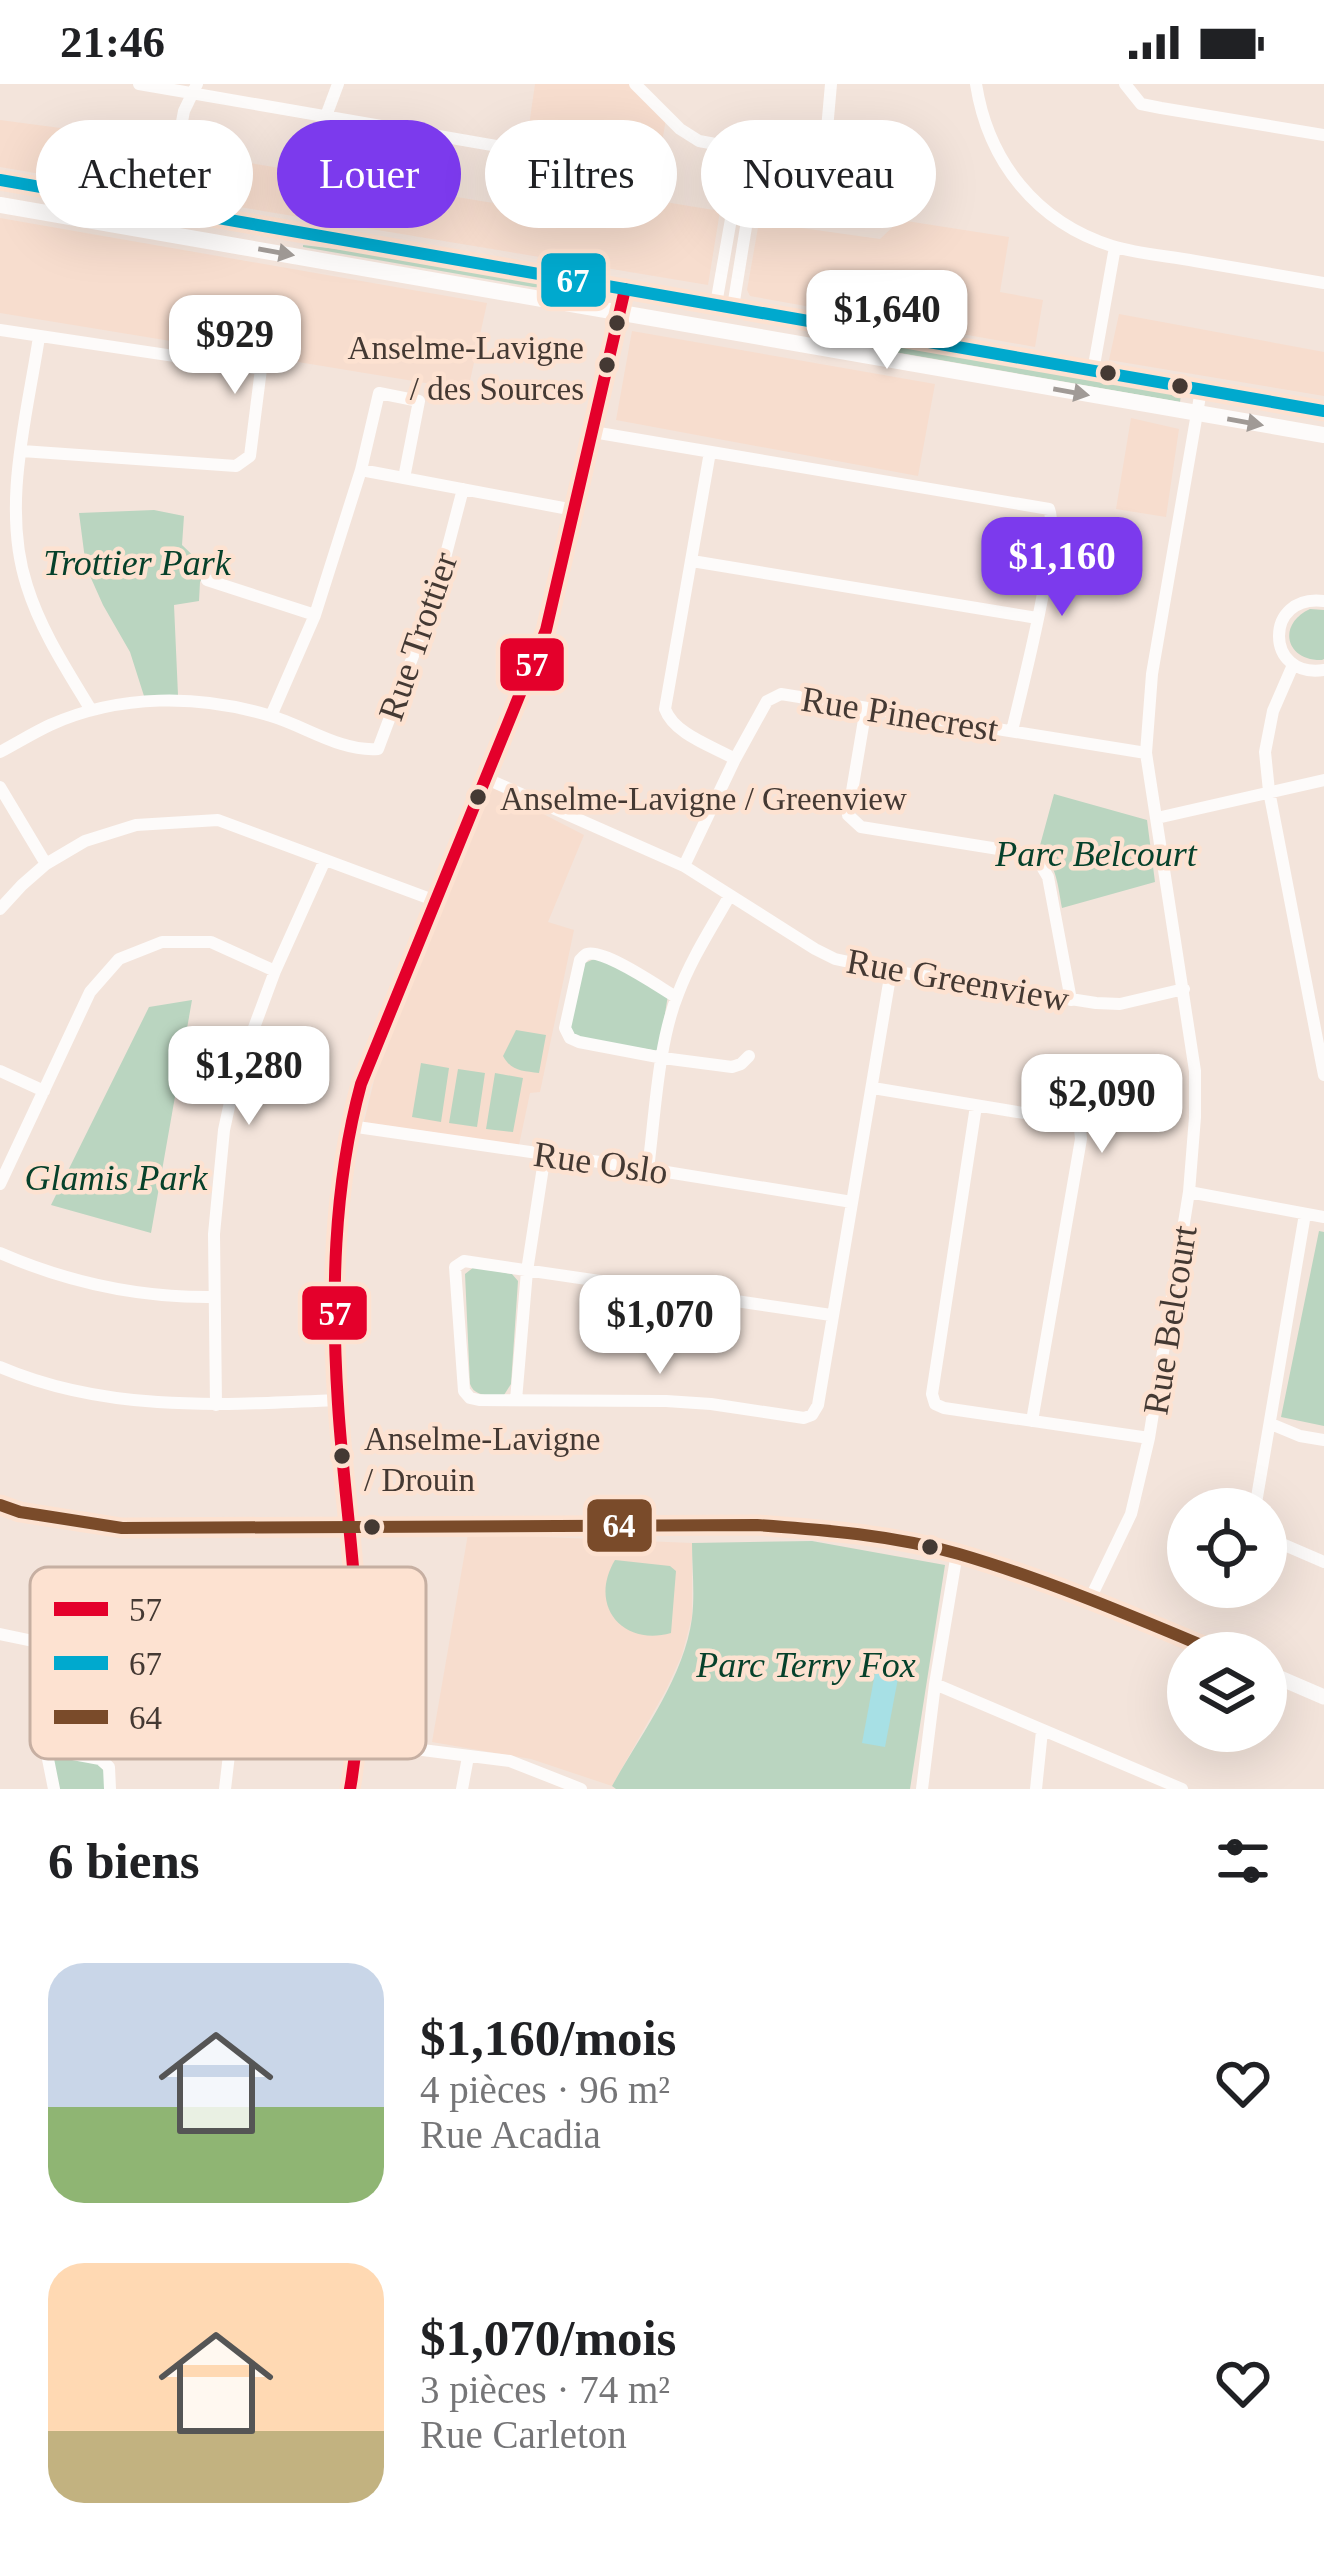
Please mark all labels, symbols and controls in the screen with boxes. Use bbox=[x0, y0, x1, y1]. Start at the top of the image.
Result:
text: 21:46 bbox=[60, 17, 165, 67]
chip: Acheter bbox=[36, 120, 253, 228]
chip: Louer bbox=[277, 120, 461, 228]
chip: Filtres bbox=[485, 120, 677, 228]
chip: Nouveau bbox=[701, 120, 936, 228]
one-way arrow bbox=[258, 243, 296, 261]
line badge: 67 bbox=[539, 251, 608, 309]
text: 67 bbox=[557, 263, 590, 299]
pin: $1,640 bbox=[789, 270, 985, 372]
text: $1,640 bbox=[833, 287, 941, 330]
pin: $929 bbox=[164, 295, 306, 397]
text: $929 bbox=[196, 312, 274, 355]
unlabelled marker bbox=[606, 312, 628, 334]
place label: Anselme-Lavigne / des Sources bbox=[348, 330, 584, 407]
marker: Anselme-Lavigne / des Sources bbox=[596, 354, 618, 376]
unlabelled marker bbox=[1097, 362, 1119, 384]
unlabelled marker bbox=[1169, 375, 1191, 397]
one-way arrow bbox=[1052, 383, 1090, 402]
one-way arrow bbox=[1226, 413, 1264, 431]
pin: $1,160 bbox=[964, 517, 1160, 619]
text: $1,160 bbox=[1008, 534, 1116, 577]
park label: Trottier Park bbox=[43, 543, 232, 583]
street label: Rue Trottier bbox=[371, 547, 465, 726]
line badge: 57 bbox=[498, 636, 566, 693]
text: 57 bbox=[516, 647, 549, 683]
street label: Rue Pinecrest bbox=[798, 679, 1001, 749]
place label: Anselme-Lavigne / Greenview bbox=[500, 781, 907, 817]
marker: Anselme-Lavigne / Greenview bbox=[467, 786, 489, 808]
park label: Parc Belcourt bbox=[994, 834, 1198, 874]
street label: Rue Greenview bbox=[844, 941, 1072, 1019]
pin: $1,280 bbox=[151, 1026, 347, 1128]
text: $1,280 bbox=[195, 1043, 303, 1086]
pin: $2,090 bbox=[1004, 1054, 1200, 1156]
text: $2,090 bbox=[1048, 1071, 1156, 1114]
street label: Rue Oslo bbox=[531, 1134, 670, 1192]
park label: Glamis Park bbox=[25, 1158, 209, 1198]
street label: Rue Belcourt bbox=[1135, 1223, 1205, 1418]
pin: $1,070 bbox=[562, 1275, 758, 1377]
line badge: 57 bbox=[300, 1284, 369, 1342]
text: $1,070 bbox=[606, 1292, 714, 1335]
text: 57 bbox=[319, 1296, 352, 1332]
place label: Anselme-Lavigne / Drouin bbox=[364, 1421, 600, 1498]
marker: Anselme-Lavigne / Drouin bbox=[331, 1445, 353, 1467]
map controls bbox=[1167, 1488, 1287, 1752]
button: locate bbox=[1167, 1488, 1287, 1608]
line badge: 64 bbox=[585, 1497, 654, 1554]
text: 64 bbox=[603, 1508, 636, 1544]
unlabelled marker bbox=[361, 1516, 383, 1538]
unlabelled marker bbox=[919, 1536, 941, 1558]
legend bbox=[30, 1567, 426, 1759]
text: 57 bbox=[129, 1592, 162, 1628]
button: layers bbox=[1167, 1632, 1287, 1752]
park label: Parc Terry Fox bbox=[695, 1645, 916, 1685]
text: 67 bbox=[129, 1646, 162, 1682]
text: 64 bbox=[129, 1700, 162, 1736]
icon: filters bbox=[1210, 1828, 1276, 1894]
text: 6 biens bbox=[48, 1833, 200, 1889]
text: $1,160/mois bbox=[420, 2010, 676, 2066]
icon: home bbox=[144, 2011, 288, 2155]
icon: heart bbox=[1210, 2050, 1276, 2116]
text: 4 pièces · 96 m² bbox=[420, 2068, 670, 2111]
text: Rue Acadia bbox=[420, 2113, 601, 2156]
text: $1,070/mois bbox=[420, 2310, 676, 2366]
icon: home bbox=[144, 2311, 288, 2455]
icon: heart bbox=[1210, 2350, 1276, 2416]
text: 3 pièces · 74 m² bbox=[420, 2368, 670, 2411]
text: Rue Carleton bbox=[420, 2413, 627, 2456]

